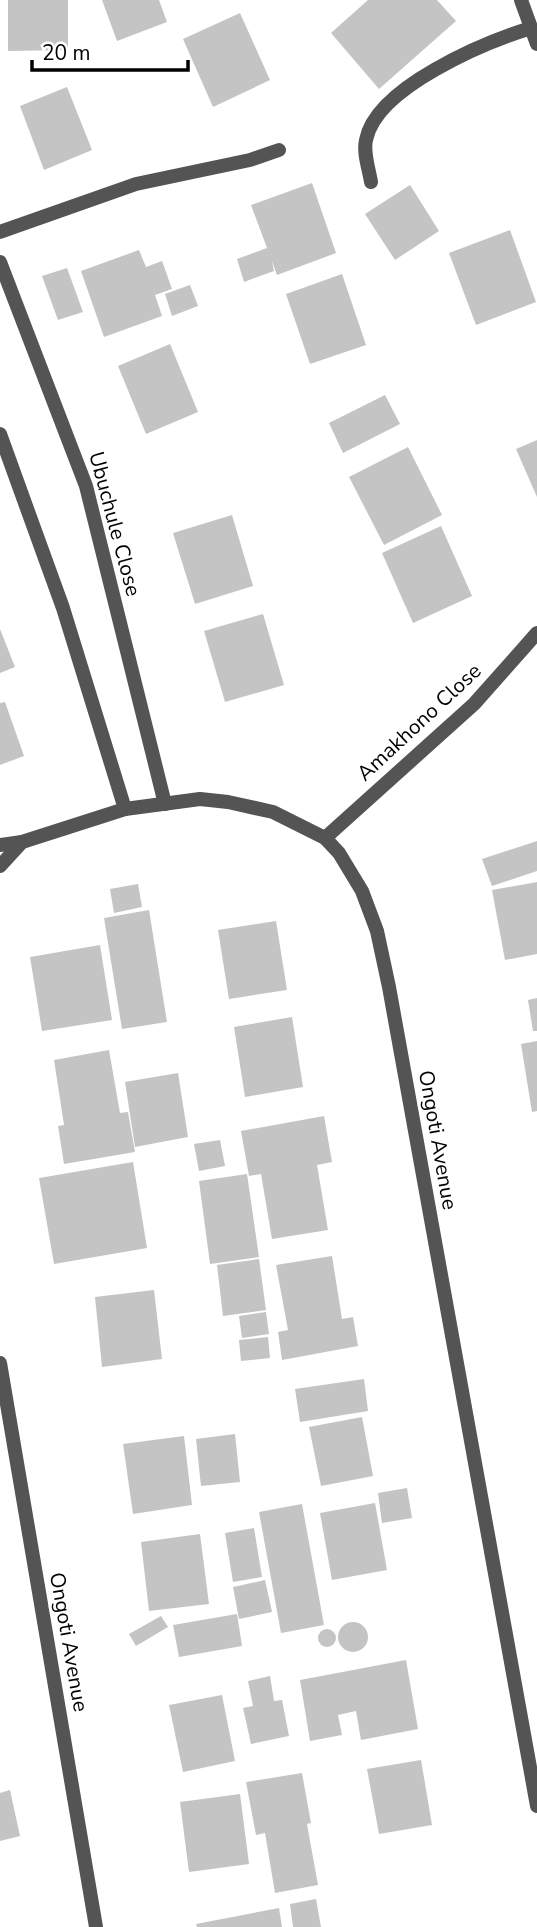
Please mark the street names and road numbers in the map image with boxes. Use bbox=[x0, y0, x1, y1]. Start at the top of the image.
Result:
street label: Ubuchule Close bbox=[82, 449, 148, 599]
street label: Amakhono Close bbox=[351, 657, 487, 787]
street label: Ongoti Avenue bbox=[412, 1068, 464, 1212]
street label: Ongoti Avenue bbox=[43, 1570, 95, 1714]

